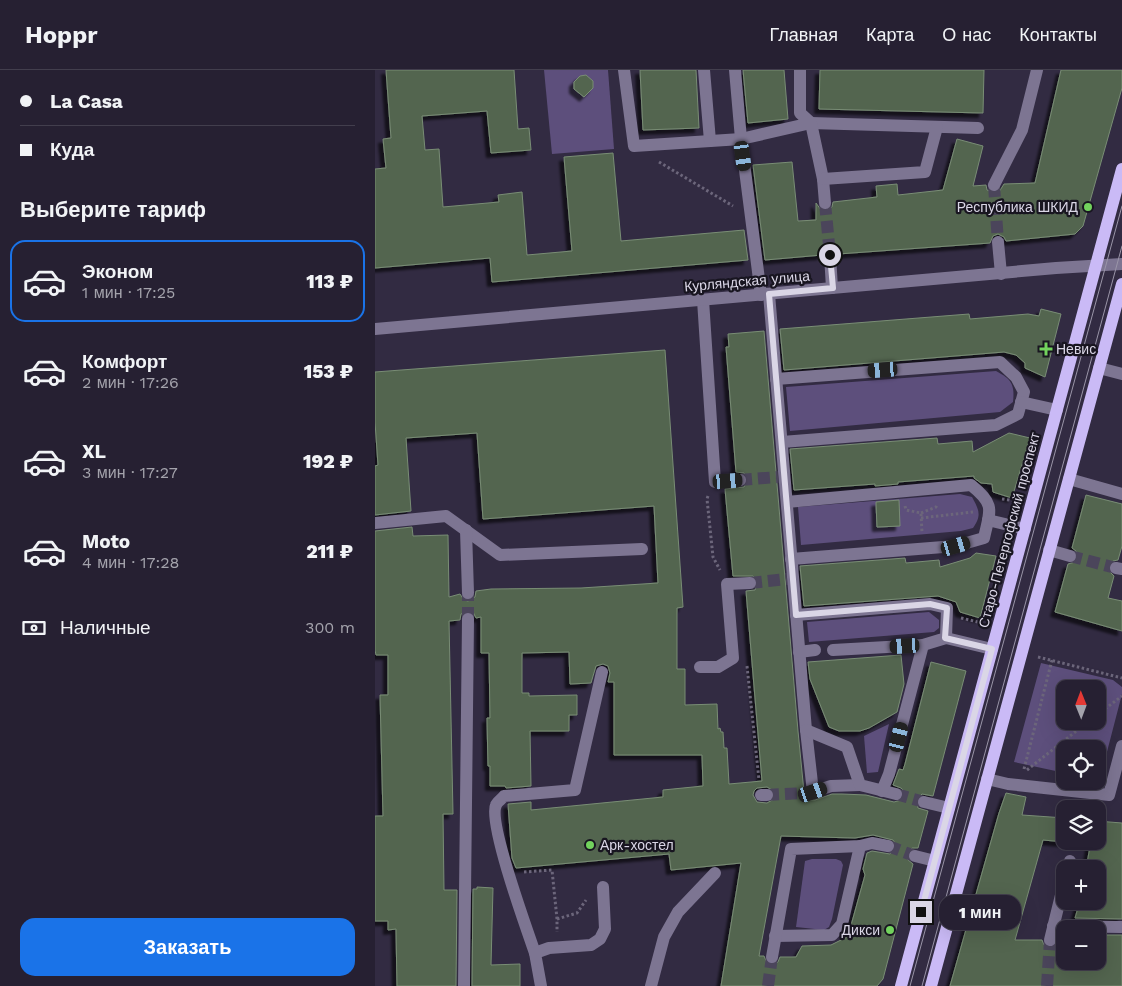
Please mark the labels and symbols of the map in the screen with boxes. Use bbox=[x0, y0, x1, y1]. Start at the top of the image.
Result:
car bbox=[733, 140, 752, 172]
place label: Республика ШКИД bbox=[957, 199, 1079, 215]
marker: Республика ШКИД bbox=[1082, 201, 1094, 213]
route start bbox=[819, 244, 841, 266]
street label: Курляндская улица bbox=[684, 268, 811, 294]
place label: Невис bbox=[1056, 341, 1096, 357]
marker: Невис bbox=[1040, 343, 1052, 355]
car bbox=[867, 361, 898, 379]
street label: Старо-Петергофский проспект bbox=[975, 430, 1043, 630]
car bbox=[712, 472, 743, 490]
car bbox=[939, 535, 972, 557]
car bbox=[889, 638, 920, 654]
north arrow bbox=[1056, 680, 1106, 730]
car bbox=[888, 721, 909, 753]
car bbox=[796, 780, 829, 804]
place label: Арк-хостел bbox=[600, 837, 674, 853]
marker: Арк-хостел bbox=[584, 839, 596, 851]
callout: 1 мин bbox=[939, 894, 1021, 930]
route end bbox=[910, 901, 932, 923]
place label: Дикси bbox=[842, 922, 880, 938]
marker: Дикси bbox=[884, 924, 896, 936]

